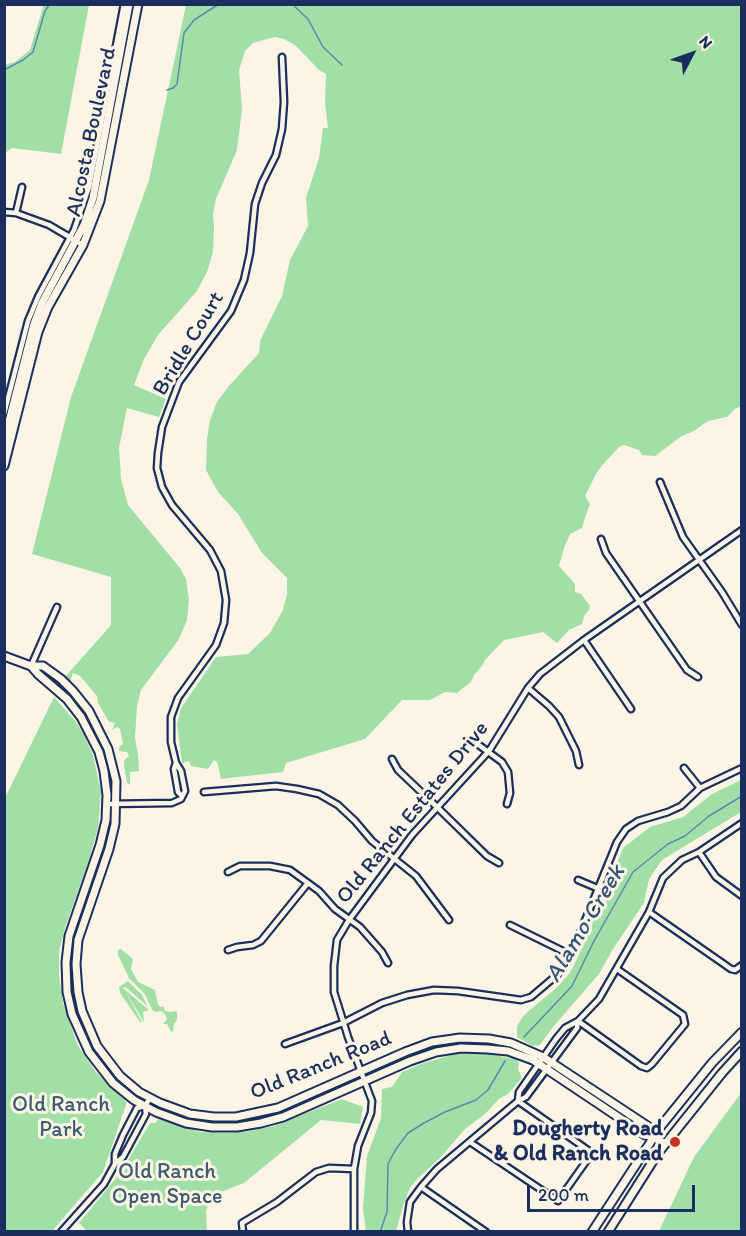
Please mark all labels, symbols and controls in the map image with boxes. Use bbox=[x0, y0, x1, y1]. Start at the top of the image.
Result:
north arrow bbox=[662, 24, 722, 84]
text: N bbox=[695, 32, 717, 52]
street label: Alcosta Boulevard bbox=[61, 45, 123, 219]
street label: Bridle Court bbox=[148, 287, 230, 401]
street label: Old Ranch Estates Drive bbox=[331, 716, 495, 910]
water label: Alamo Creek bbox=[540, 860, 632, 988]
street label: Old Ranch Road bbox=[246, 1026, 396, 1106]
park label: Old Ranch Park bbox=[12, 1092, 110, 1144]
place label: Dougherty Road & Old Ranch Road bbox=[494, 1116, 663, 1168]
marker: Dougherty Road & Old Ranch Road bbox=[668, 1135, 682, 1149]
park label: Old Ranch Open Space bbox=[112, 1159, 222, 1210]
scale bar bbox=[530, 1173, 698, 1211]
text: 200 m bbox=[538, 1184, 589, 1206]

